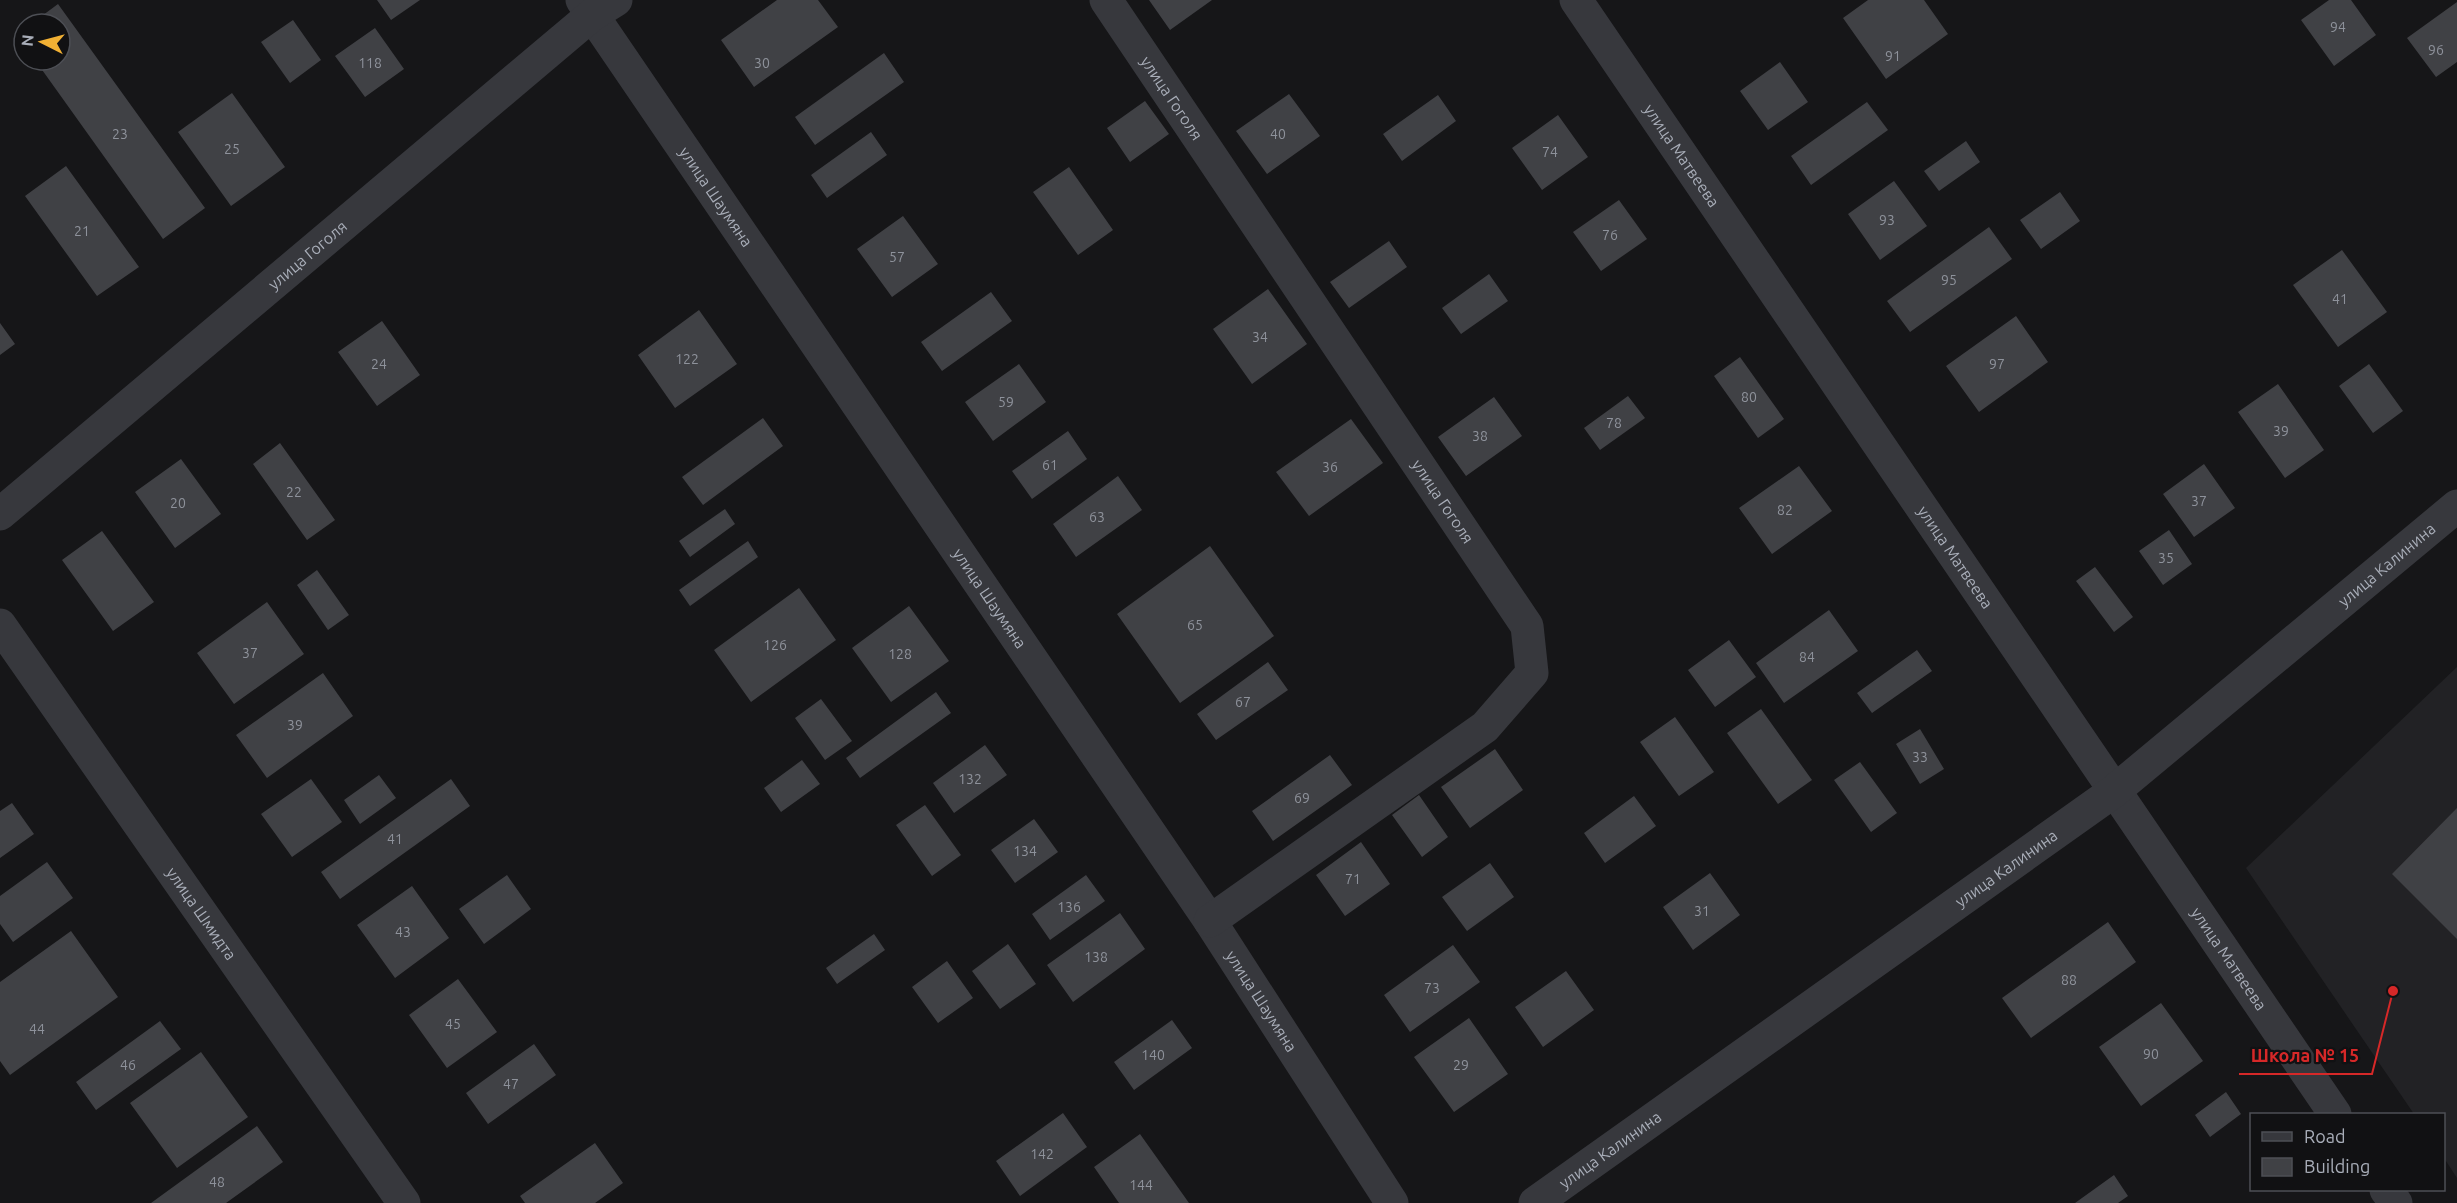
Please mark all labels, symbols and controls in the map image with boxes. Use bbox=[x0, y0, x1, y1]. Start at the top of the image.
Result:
north arrow bbox=[12, 12, 72, 72]
house number: 94 bbox=[2330, 19, 2346, 35]
text: N bbox=[18, 34, 37, 47]
house number: 96 bbox=[2428, 42, 2444, 58]
house number: 91 bbox=[1885, 48, 1901, 64]
street label: улица Гоголя bbox=[1137, 53, 1206, 143]
house number: 118 bbox=[358, 55, 382, 71]
house number: 30 bbox=[754, 55, 770, 71]
street label: улица Матвеева bbox=[1641, 101, 1723, 210]
house number: 23 bbox=[112, 126, 128, 142]
house number: 40 bbox=[1270, 126, 1286, 142]
house number: 25 bbox=[224, 141, 240, 157]
street label: улица Шаумяна bbox=[676, 143, 756, 250]
house number: 74 bbox=[1542, 144, 1558, 160]
house number: 93 bbox=[1879, 212, 1895, 228]
street label: улица Гоголя bbox=[264, 217, 350, 293]
house number: 21 bbox=[74, 223, 90, 239]
house number: 76 bbox=[1602, 227, 1618, 243]
house number: 57 bbox=[889, 249, 905, 265]
house number: 95 bbox=[1941, 272, 1957, 288]
house number: 41 bbox=[2332, 291, 2348, 307]
house number: 34 bbox=[1252, 329, 1268, 345]
house number: 122 bbox=[675, 351, 699, 367]
house number: 24 bbox=[371, 356, 387, 372]
house number: 97 bbox=[1989, 356, 2005, 372]
house number: 80 bbox=[1741, 389, 1757, 405]
house number: 59 bbox=[998, 394, 1014, 410]
house number: 78 bbox=[1606, 415, 1622, 431]
house number: 39 bbox=[2273, 423, 2289, 439]
house number: 38 bbox=[1472, 428, 1488, 444]
street label: улица Гоголя bbox=[1409, 456, 1478, 546]
house number: 61 bbox=[1042, 457, 1058, 473]
house number: 36 bbox=[1322, 459, 1338, 475]
house number: 22 bbox=[286, 484, 302, 500]
house number: 37 bbox=[2191, 493, 2207, 509]
house number: 20 bbox=[170, 495, 186, 511]
house number: 82 bbox=[1777, 502, 1793, 518]
street label: улица Матвеева bbox=[1914, 502, 1997, 612]
house number: 63 bbox=[1089, 509, 1105, 525]
street label: улица Калинина bbox=[2334, 519, 2439, 610]
street label: улица Шаумяна bbox=[950, 545, 1030, 652]
house number: 35 bbox=[2158, 550, 2174, 566]
house number: 65 bbox=[1187, 617, 1203, 633]
house number: 126 bbox=[763, 637, 787, 653]
house number: 37 bbox=[242, 645, 258, 661]
house number: 128 bbox=[888, 646, 912, 662]
house number: 84 bbox=[1799, 649, 1815, 665]
house number: 67 bbox=[1235, 694, 1251, 710]
house number: 39 bbox=[287, 717, 303, 733]
house number: 33 bbox=[1912, 749, 1928, 765]
house number: 132 bbox=[958, 771, 982, 787]
house number: 69 bbox=[1294, 790, 1310, 806]
street label: улица Калинина bbox=[1952, 826, 2060, 910]
house number: 41 bbox=[387, 831, 403, 847]
house number: 134 bbox=[1013, 843, 1037, 859]
street label: улица Шмидта bbox=[163, 864, 240, 963]
house number: 71 bbox=[1345, 871, 1361, 887]
house number: 136 bbox=[1057, 899, 1081, 915]
house number: 31 bbox=[1694, 903, 1710, 919]
street label: улица Матвеева bbox=[2188, 904, 2270, 1013]
house number: 43 bbox=[395, 924, 411, 940]
street label: улица Шаумяна bbox=[1222, 947, 1301, 1055]
house number: 138 bbox=[1084, 949, 1108, 965]
house number: 88 bbox=[2061, 972, 2077, 988]
house number: 73 bbox=[1424, 980, 1440, 996]
house number: 45 bbox=[445, 1016, 461, 1032]
house number: 44 bbox=[29, 1021, 45, 1037]
callout: Школа № 15 bbox=[2239, 1038, 2372, 1074]
text: Школа № 15 bbox=[2251, 1045, 2359, 1065]
house number: 90 bbox=[2143, 1046, 2159, 1062]
house number: 140 bbox=[1141, 1047, 1165, 1063]
house number: 46 bbox=[120, 1057, 136, 1073]
house number: 29 bbox=[1453, 1057, 1469, 1073]
house number: 47 bbox=[503, 1076, 519, 1092]
street label: улица Калинина bbox=[1556, 1107, 1664, 1192]
legend bbox=[2250, 1113, 2445, 1191]
text: Road bbox=[2304, 1126, 2346, 1146]
house number: 142 bbox=[1030, 1146, 1054, 1162]
text: Building bbox=[2304, 1156, 2370, 1176]
house number: 48 bbox=[209, 1174, 225, 1190]
house number: 144 bbox=[1129, 1177, 1153, 1193]

